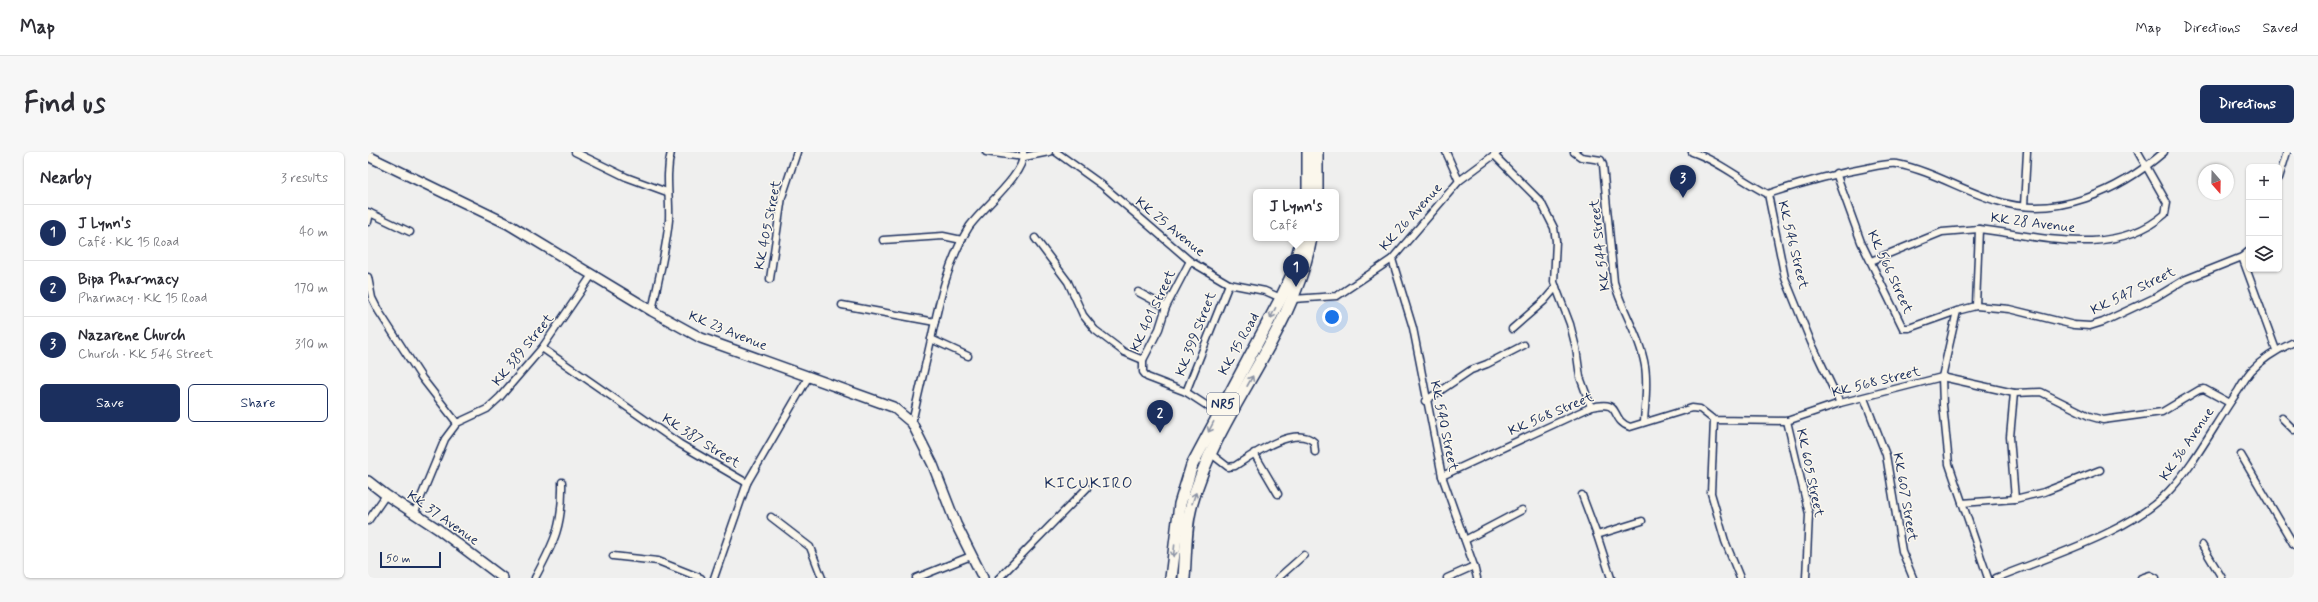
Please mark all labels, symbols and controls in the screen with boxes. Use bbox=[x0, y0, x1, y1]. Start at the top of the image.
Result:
text: Map bbox=[20, 15, 55, 40]
text: Map bbox=[2135, 19, 2161, 37]
text: Directions bbox=[2183, 19, 2241, 37]
text: Saved bbox=[2263, 19, 2298, 37]
button: Directions bbox=[2200, 85, 2294, 123]
text: Find us bbox=[24, 86, 105, 123]
north arrow bbox=[2198, 164, 2234, 200]
map controls bbox=[2246, 164, 2282, 272]
button: + bbox=[2246, 164, 2282, 200]
pin: 3 bbox=[1670, 165, 1696, 198]
text: Nearby bbox=[40, 167, 92, 189]
text: 3 results bbox=[281, 170, 328, 187]
street label: KK 405 Street bbox=[750, 178, 786, 271]
street label: KK 26 Avenue bbox=[1376, 179, 1446, 255]
popup bbox=[1253, 189, 1339, 241]
street label: KK 25 Avenue bbox=[1131, 193, 1209, 261]
text: J Lynn's bbox=[1270, 197, 1322, 217]
street label: KK 544 Street bbox=[1585, 197, 1615, 292]
street label: KK 546 Street bbox=[1773, 199, 1813, 292]
button: − bbox=[2246, 200, 2282, 236]
street label: KK 28 Avenue bbox=[1990, 209, 2077, 237]
text: J Lynn's bbox=[78, 214, 131, 234]
text: Café bbox=[1270, 217, 1297, 234]
text: 1 bbox=[50, 224, 56, 241]
text: 40 m bbox=[299, 224, 328, 241]
street label: KK 566 Street bbox=[1863, 228, 1917, 317]
text: Café · KK 15 Road bbox=[78, 234, 179, 251]
button: layers bbox=[2246, 236, 2282, 272]
pin: 1 bbox=[1283, 254, 1309, 287]
street label: KK 547 Street bbox=[2088, 262, 2179, 319]
street label: KK 401 Street bbox=[1126, 266, 1180, 355]
text: Bipa Pharmacy bbox=[78, 270, 179, 290]
text: 2 bbox=[50, 280, 56, 297]
text: 170 m bbox=[294, 280, 328, 297]
street label: KK 399 Street bbox=[1172, 289, 1221, 379]
text: Pharmacy · KK 15 Road bbox=[78, 290, 207, 307]
street label: KK 23 Avenue bbox=[686, 307, 770, 355]
one-way arrow bbox=[1269, 307, 1276, 319]
your location bbox=[1322, 307, 1342, 327]
street label: KK 389 Street bbox=[488, 309, 558, 390]
street label: KK 15 Road bbox=[1214, 310, 1264, 378]
text: Nazarene Church bbox=[78, 326, 186, 346]
text: 3 bbox=[50, 336, 56, 353]
text: 310 m bbox=[295, 336, 328, 353]
text: Church · KK 546 Street bbox=[78, 346, 213, 363]
street label: KK 568 Street bbox=[1830, 362, 1923, 402]
one-way arrow bbox=[1246, 375, 1254, 387]
street label: KK 540 Street bbox=[1426, 379, 1463, 474]
button: Save bbox=[40, 384, 180, 422]
button: Share bbox=[188, 384, 328, 422]
street label: KK 568 Street bbox=[1506, 388, 1597, 440]
road number: NR5 bbox=[1207, 393, 1239, 415]
pin: 2 bbox=[1147, 400, 1173, 433]
street label: KK 36 Avenue bbox=[2156, 404, 2218, 484]
street label: KK 387 Street bbox=[659, 410, 744, 473]
one-way arrow bbox=[1207, 421, 1214, 433]
street label: KK 605 Street bbox=[1792, 427, 1828, 520]
street label: KK 607 Street bbox=[1888, 451, 1922, 544]
district label: KICUKIRO bbox=[1044, 473, 1134, 494]
street label: KK 37 Avenue bbox=[403, 487, 483, 550]
one-way arrow bbox=[1190, 492, 1198, 504]
one-way arrow bbox=[1170, 544, 1178, 557]
scale bar bbox=[380, 550, 441, 569]
text: 50 m bbox=[386, 552, 411, 566]

